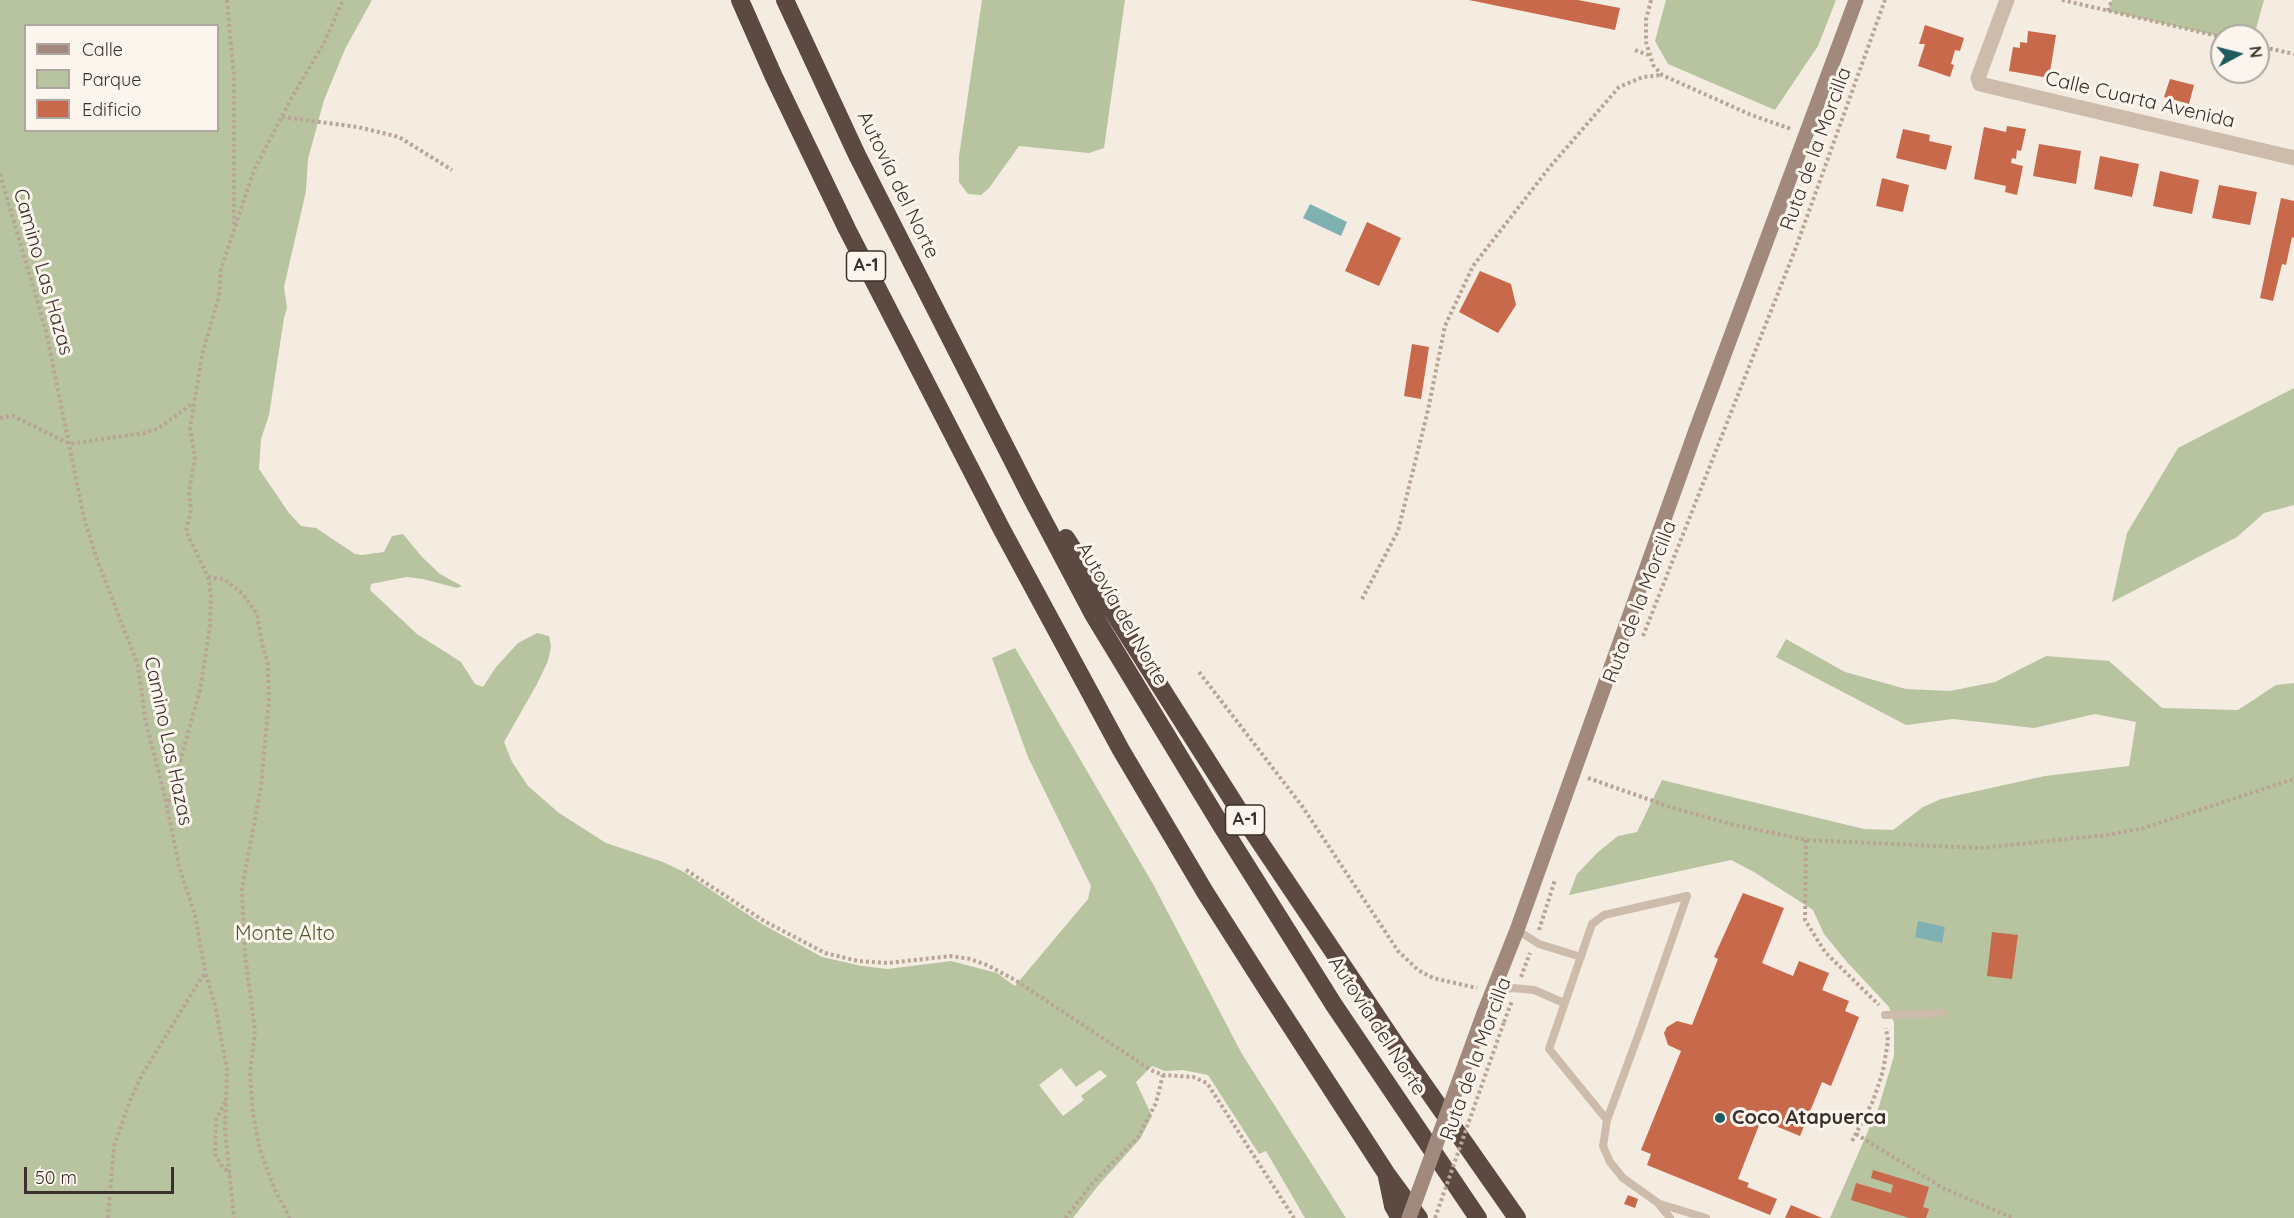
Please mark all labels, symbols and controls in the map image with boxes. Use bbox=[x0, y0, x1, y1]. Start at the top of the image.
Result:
legend bbox=[24, 24, 219, 132]
north arrow bbox=[2210, 24, 2270, 84]
text: Calle bbox=[82, 38, 123, 61]
text: N bbox=[2245, 45, 2267, 59]
street label: Ruta de la Morcilla bbox=[1775, 64, 1857, 234]
street label: Calle Cuarta Avenida bbox=[2043, 67, 2237, 133]
text: Parque bbox=[82, 68, 141, 91]
text: Edificio bbox=[82, 98, 141, 121]
street label: Autovía del Norte bbox=[852, 107, 944, 263]
street label: Camino Las Hazas bbox=[8, 186, 78, 358]
road number: A-1 bbox=[846, 251, 886, 281]
street label: Ruta de la Morcilla bbox=[1598, 517, 1682, 687]
street label: Autovía del Norte bbox=[1071, 538, 1173, 690]
street label: Camino Las Hazas bbox=[138, 654, 198, 828]
road number: A-1 bbox=[1226, 805, 1264, 835]
park label: Monte Alto bbox=[235, 922, 335, 946]
street label: Autovía del Norte bbox=[1323, 952, 1431, 1100]
street label: Ruta de la Morcilla bbox=[1435, 974, 1517, 1144]
place label: Coco Atapuerca bbox=[1732, 1106, 1886, 1130]
marker: Coco Atapuerca bbox=[1713, 1111, 1727, 1125]
scale bar bbox=[27, 1155, 177, 1193]
text: 50 m bbox=[35, 1166, 77, 1189]

